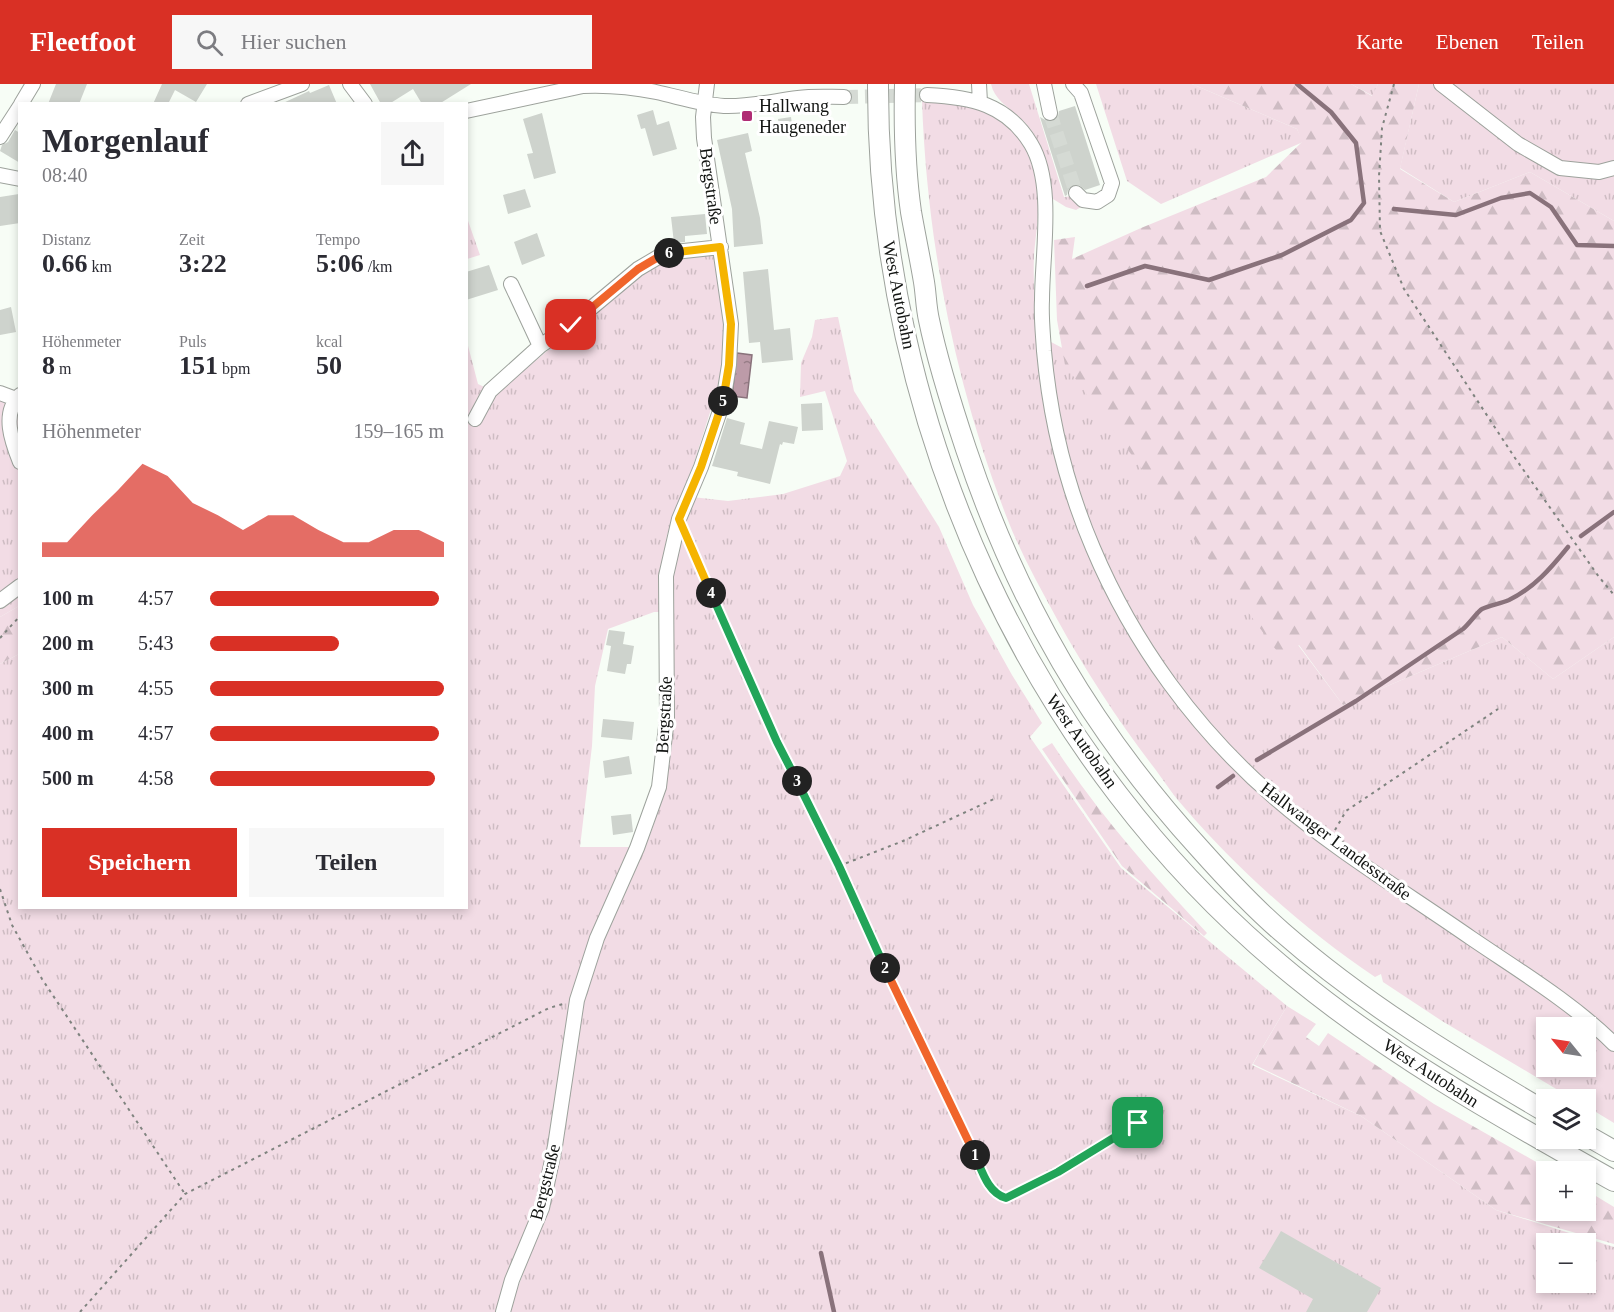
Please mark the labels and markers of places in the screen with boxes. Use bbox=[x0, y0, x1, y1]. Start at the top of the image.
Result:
place label: Hallwang Haugeneder bbox=[759, 96, 846, 137]
marker: Hallwang Haugeneder bbox=[740, 109, 754, 123]
pin: 6 bbox=[654, 238, 684, 268]
pin bbox=[545, 299, 596, 350]
pin: 5 bbox=[708, 386, 738, 416]
pin: 4 bbox=[696, 578, 726, 608]
pin: 3 bbox=[782, 766, 812, 796]
pin: 2 bbox=[870, 953, 900, 983]
pin bbox=[1112, 1097, 1163, 1148]
pin: 1 bbox=[960, 1140, 990, 1170]

